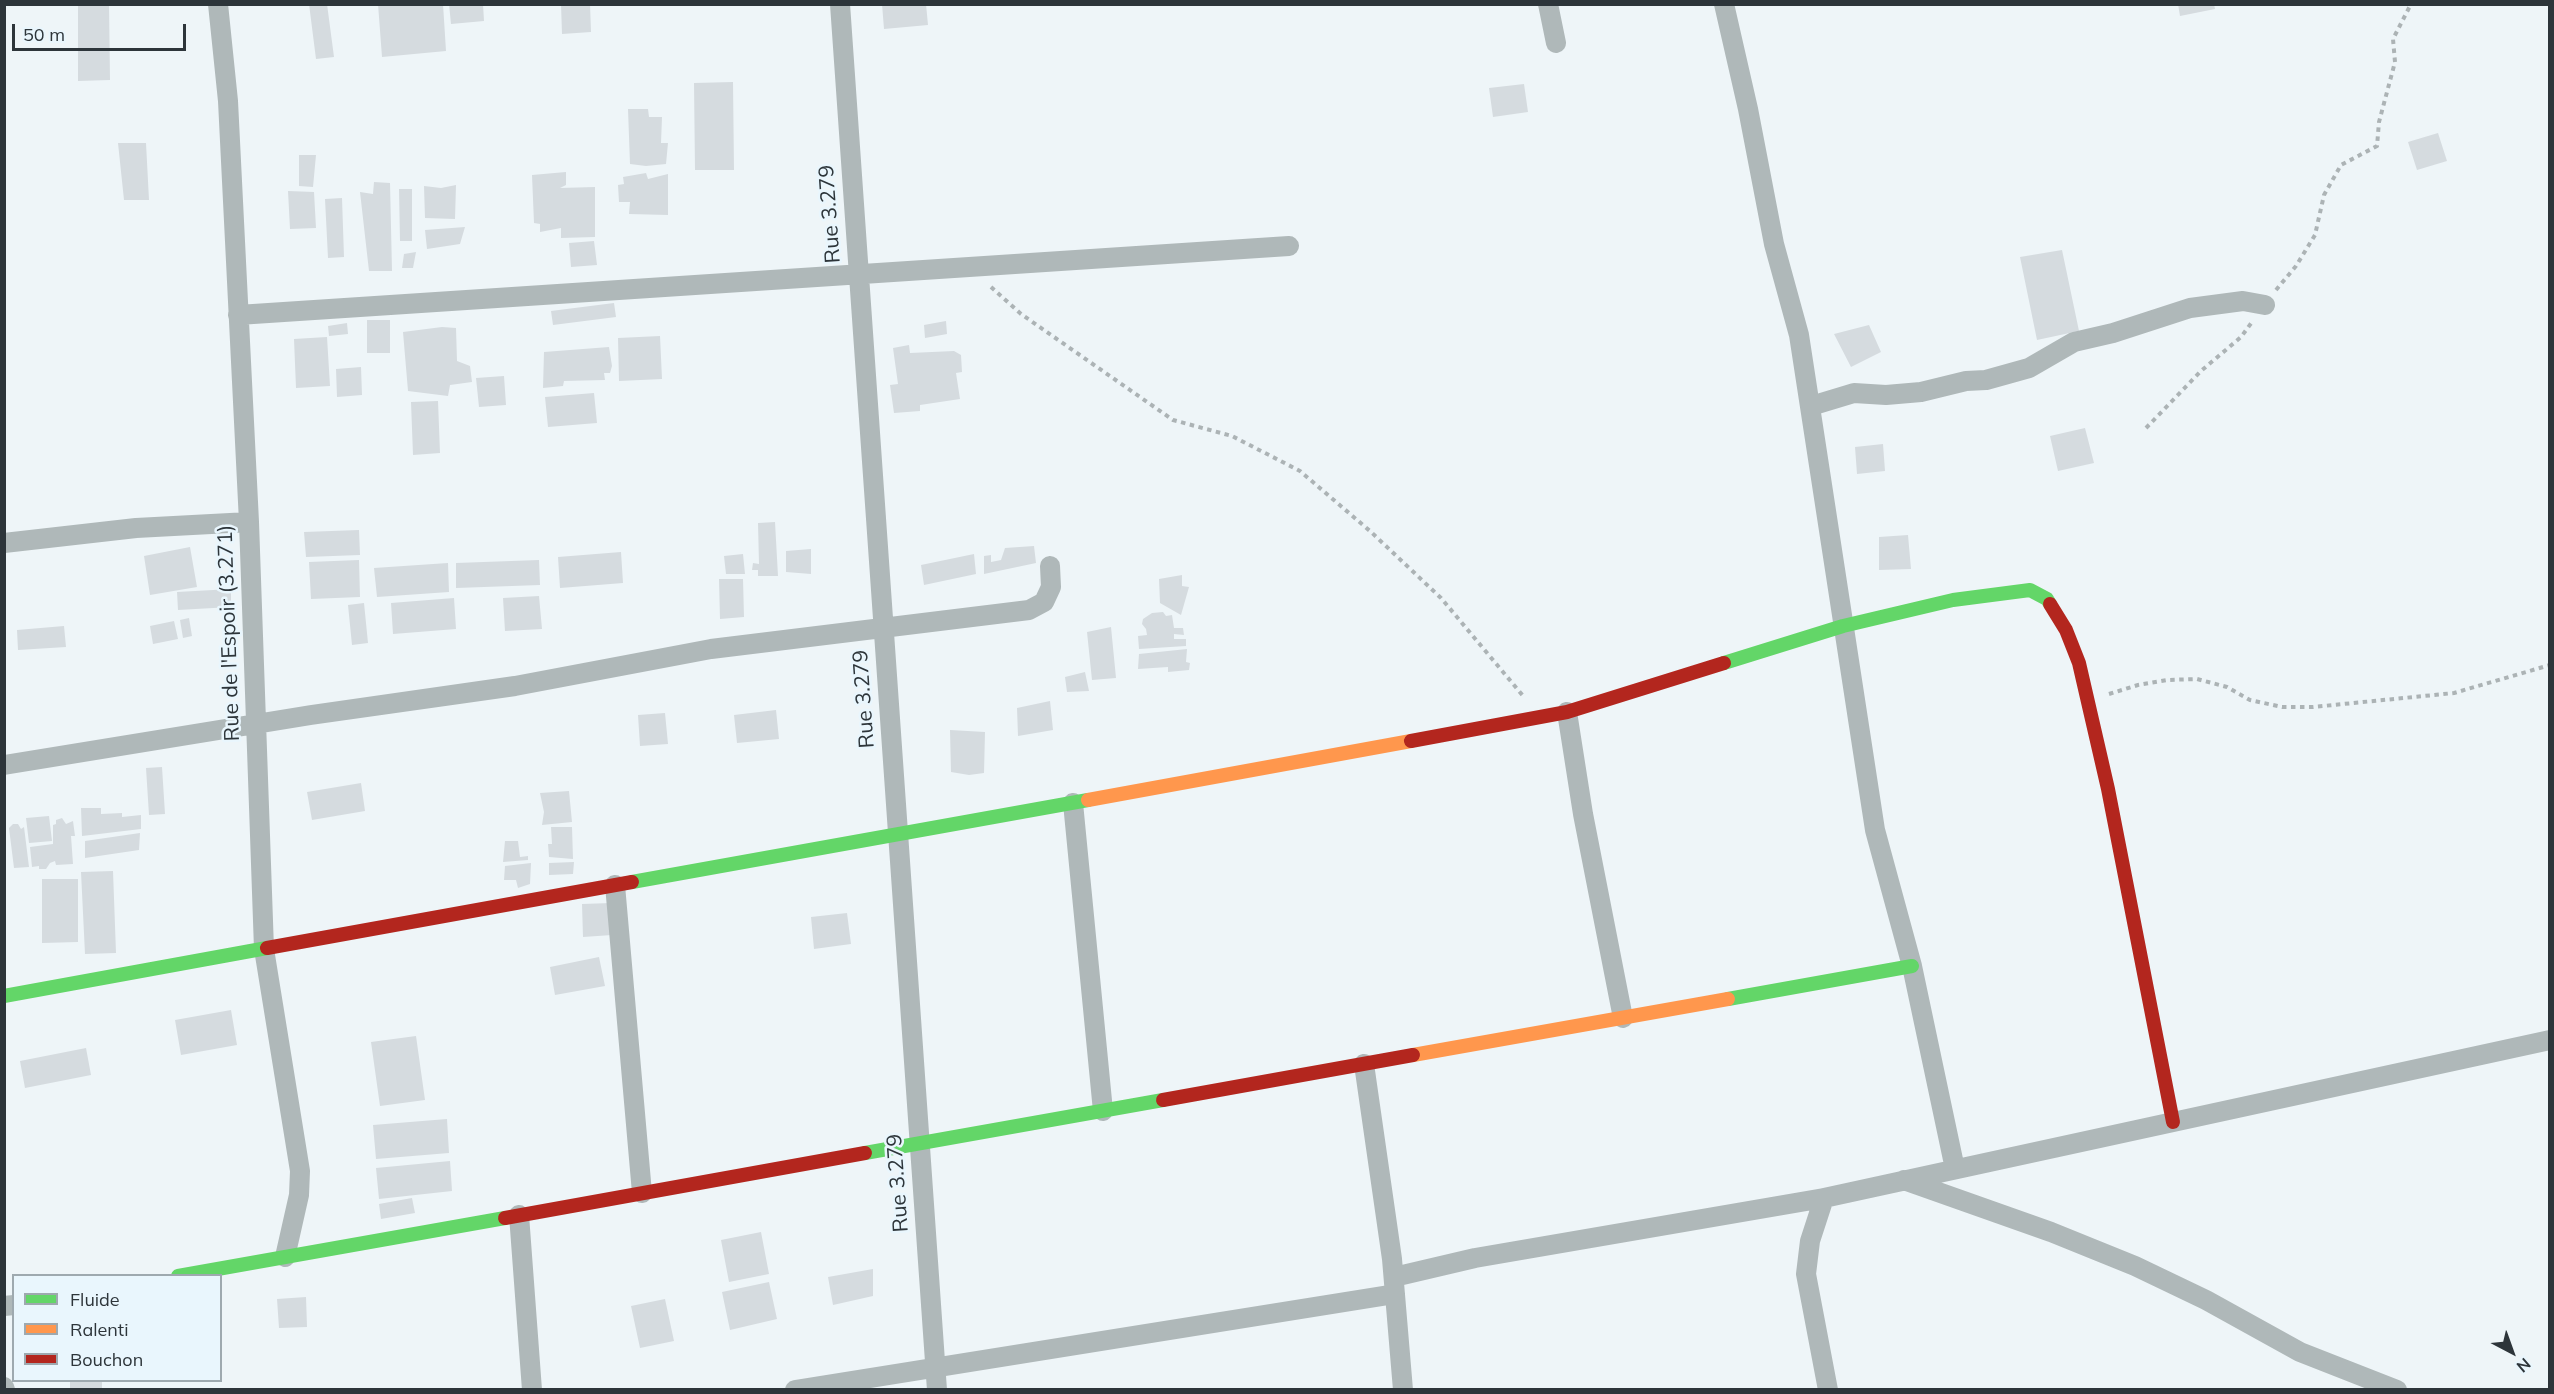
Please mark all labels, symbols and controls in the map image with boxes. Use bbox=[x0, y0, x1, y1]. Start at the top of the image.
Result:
scale bar bbox=[15, 12, 189, 50]
text: 50 m bbox=[23, 23, 65, 46]
street label: Rue 3.279 bbox=[814, 164, 846, 264]
street label: Rue de l'Espoir (3.271) bbox=[213, 524, 245, 742]
street label: Rue 3.279 bbox=[848, 649, 880, 749]
street label: Rue 3.279 bbox=[882, 1133, 914, 1233]
legend bbox=[12, 1274, 222, 1382]
text: Fluide bbox=[70, 1288, 120, 1311]
text: Ralenti bbox=[70, 1318, 128, 1341]
north arrow bbox=[2482, 1322, 2542, 1382]
text: Bouchon bbox=[70, 1348, 143, 1371]
text: N bbox=[2513, 1354, 2535, 1377]

